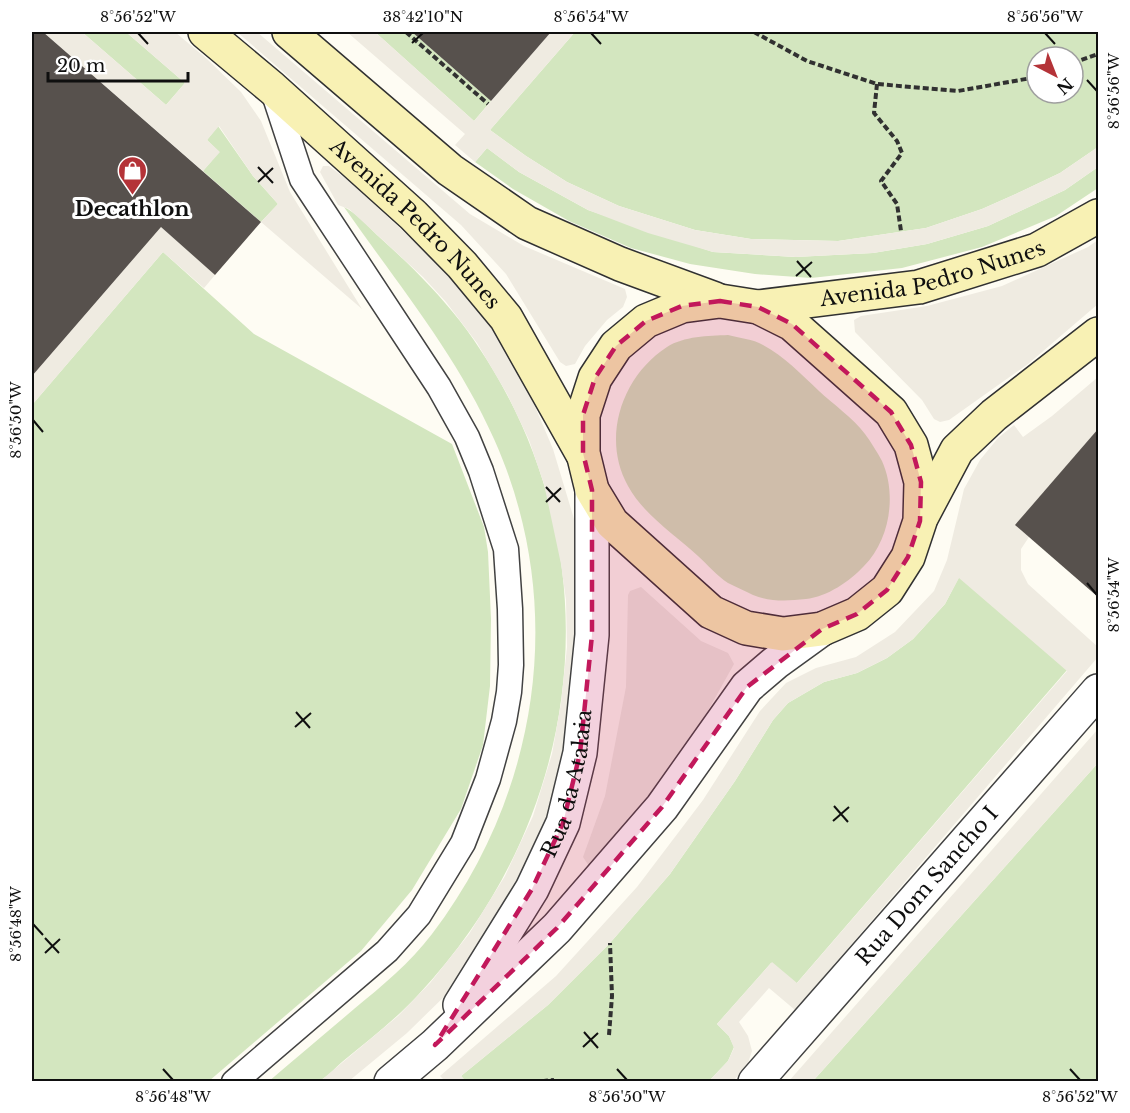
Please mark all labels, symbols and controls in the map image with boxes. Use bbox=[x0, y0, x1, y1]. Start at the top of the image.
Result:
text: 8°56'52"W bbox=[100, 7, 176, 26]
text: 38°42'10"N bbox=[383, 7, 463, 26]
text: 8°56'54"W bbox=[553, 7, 629, 26]
text: 8°56'56"W bbox=[1007, 7, 1084, 26]
scale bar bbox=[48, 45, 188, 83]
north arrow bbox=[1025, 45, 1085, 105]
text: 8°56'56"W bbox=[1104, 52, 1123, 129]
text: 20 m bbox=[57, 55, 105, 77]
text: N bbox=[1053, 74, 1077, 99]
street label: Avenida Pedro Nunes bbox=[324, 133, 506, 314]
shop icon: Decathlon bbox=[116, 154, 148, 196]
place label: Decathlon bbox=[74, 196, 190, 222]
street label: Avenida Pedro Nunes bbox=[817, 235, 1050, 312]
text: 8°56'50"W bbox=[6, 381, 25, 459]
text: 8°56'54"W bbox=[1104, 557, 1123, 633]
street label: Rua da Atalaia bbox=[536, 708, 597, 861]
street label: Rua Dom Sancho I bbox=[850, 801, 1004, 971]
text: 8°56'48"W bbox=[6, 886, 25, 962]
text: 8°56'48"W bbox=[135, 1087, 211, 1106]
text: 8°56'50"W bbox=[588, 1087, 666, 1106]
text: 8°56'52"W bbox=[1042, 1087, 1118, 1106]

